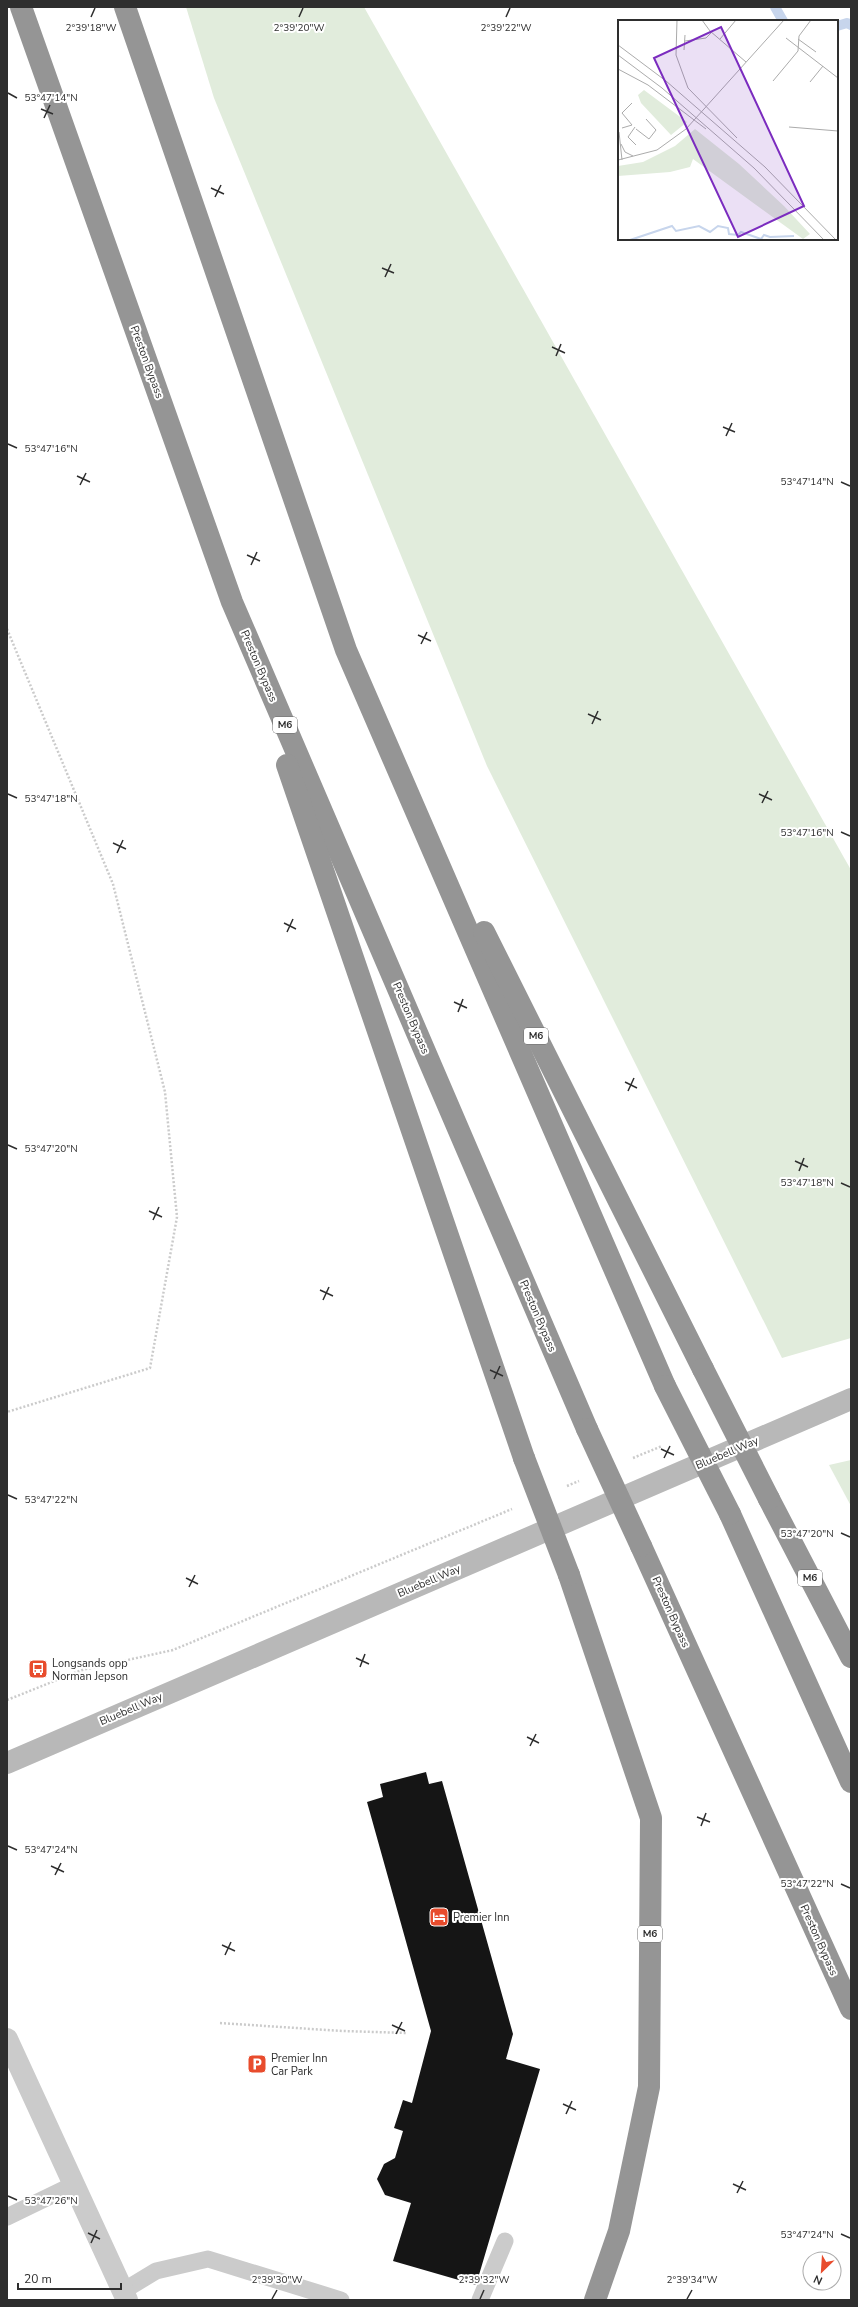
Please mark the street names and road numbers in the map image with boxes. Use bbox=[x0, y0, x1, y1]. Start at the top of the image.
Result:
street label: Preston Bypass bbox=[127, 323, 167, 401]
street label: Preston Bypass bbox=[237, 628, 281, 704]
road number: M6 bbox=[273, 717, 297, 733]
street label: Preston Bypass bbox=[389, 980, 433, 1056]
road number: M6 bbox=[524, 1028, 548, 1044]
street label: Preston Bypass bbox=[516, 1278, 560, 1354]
street label: Bluebell Way bbox=[693, 1433, 761, 1473]
street label: Bluebell Way bbox=[395, 1561, 463, 1601]
road number: M6 bbox=[798, 1570, 822, 1586]
street label: Preston Bypass bbox=[649, 1574, 693, 1650]
street label: Bluebell Way bbox=[97, 1689, 165, 1729]
street label: Preston Bypass bbox=[797, 1902, 841, 1978]
road number: M6 bbox=[638, 1926, 662, 1942]

